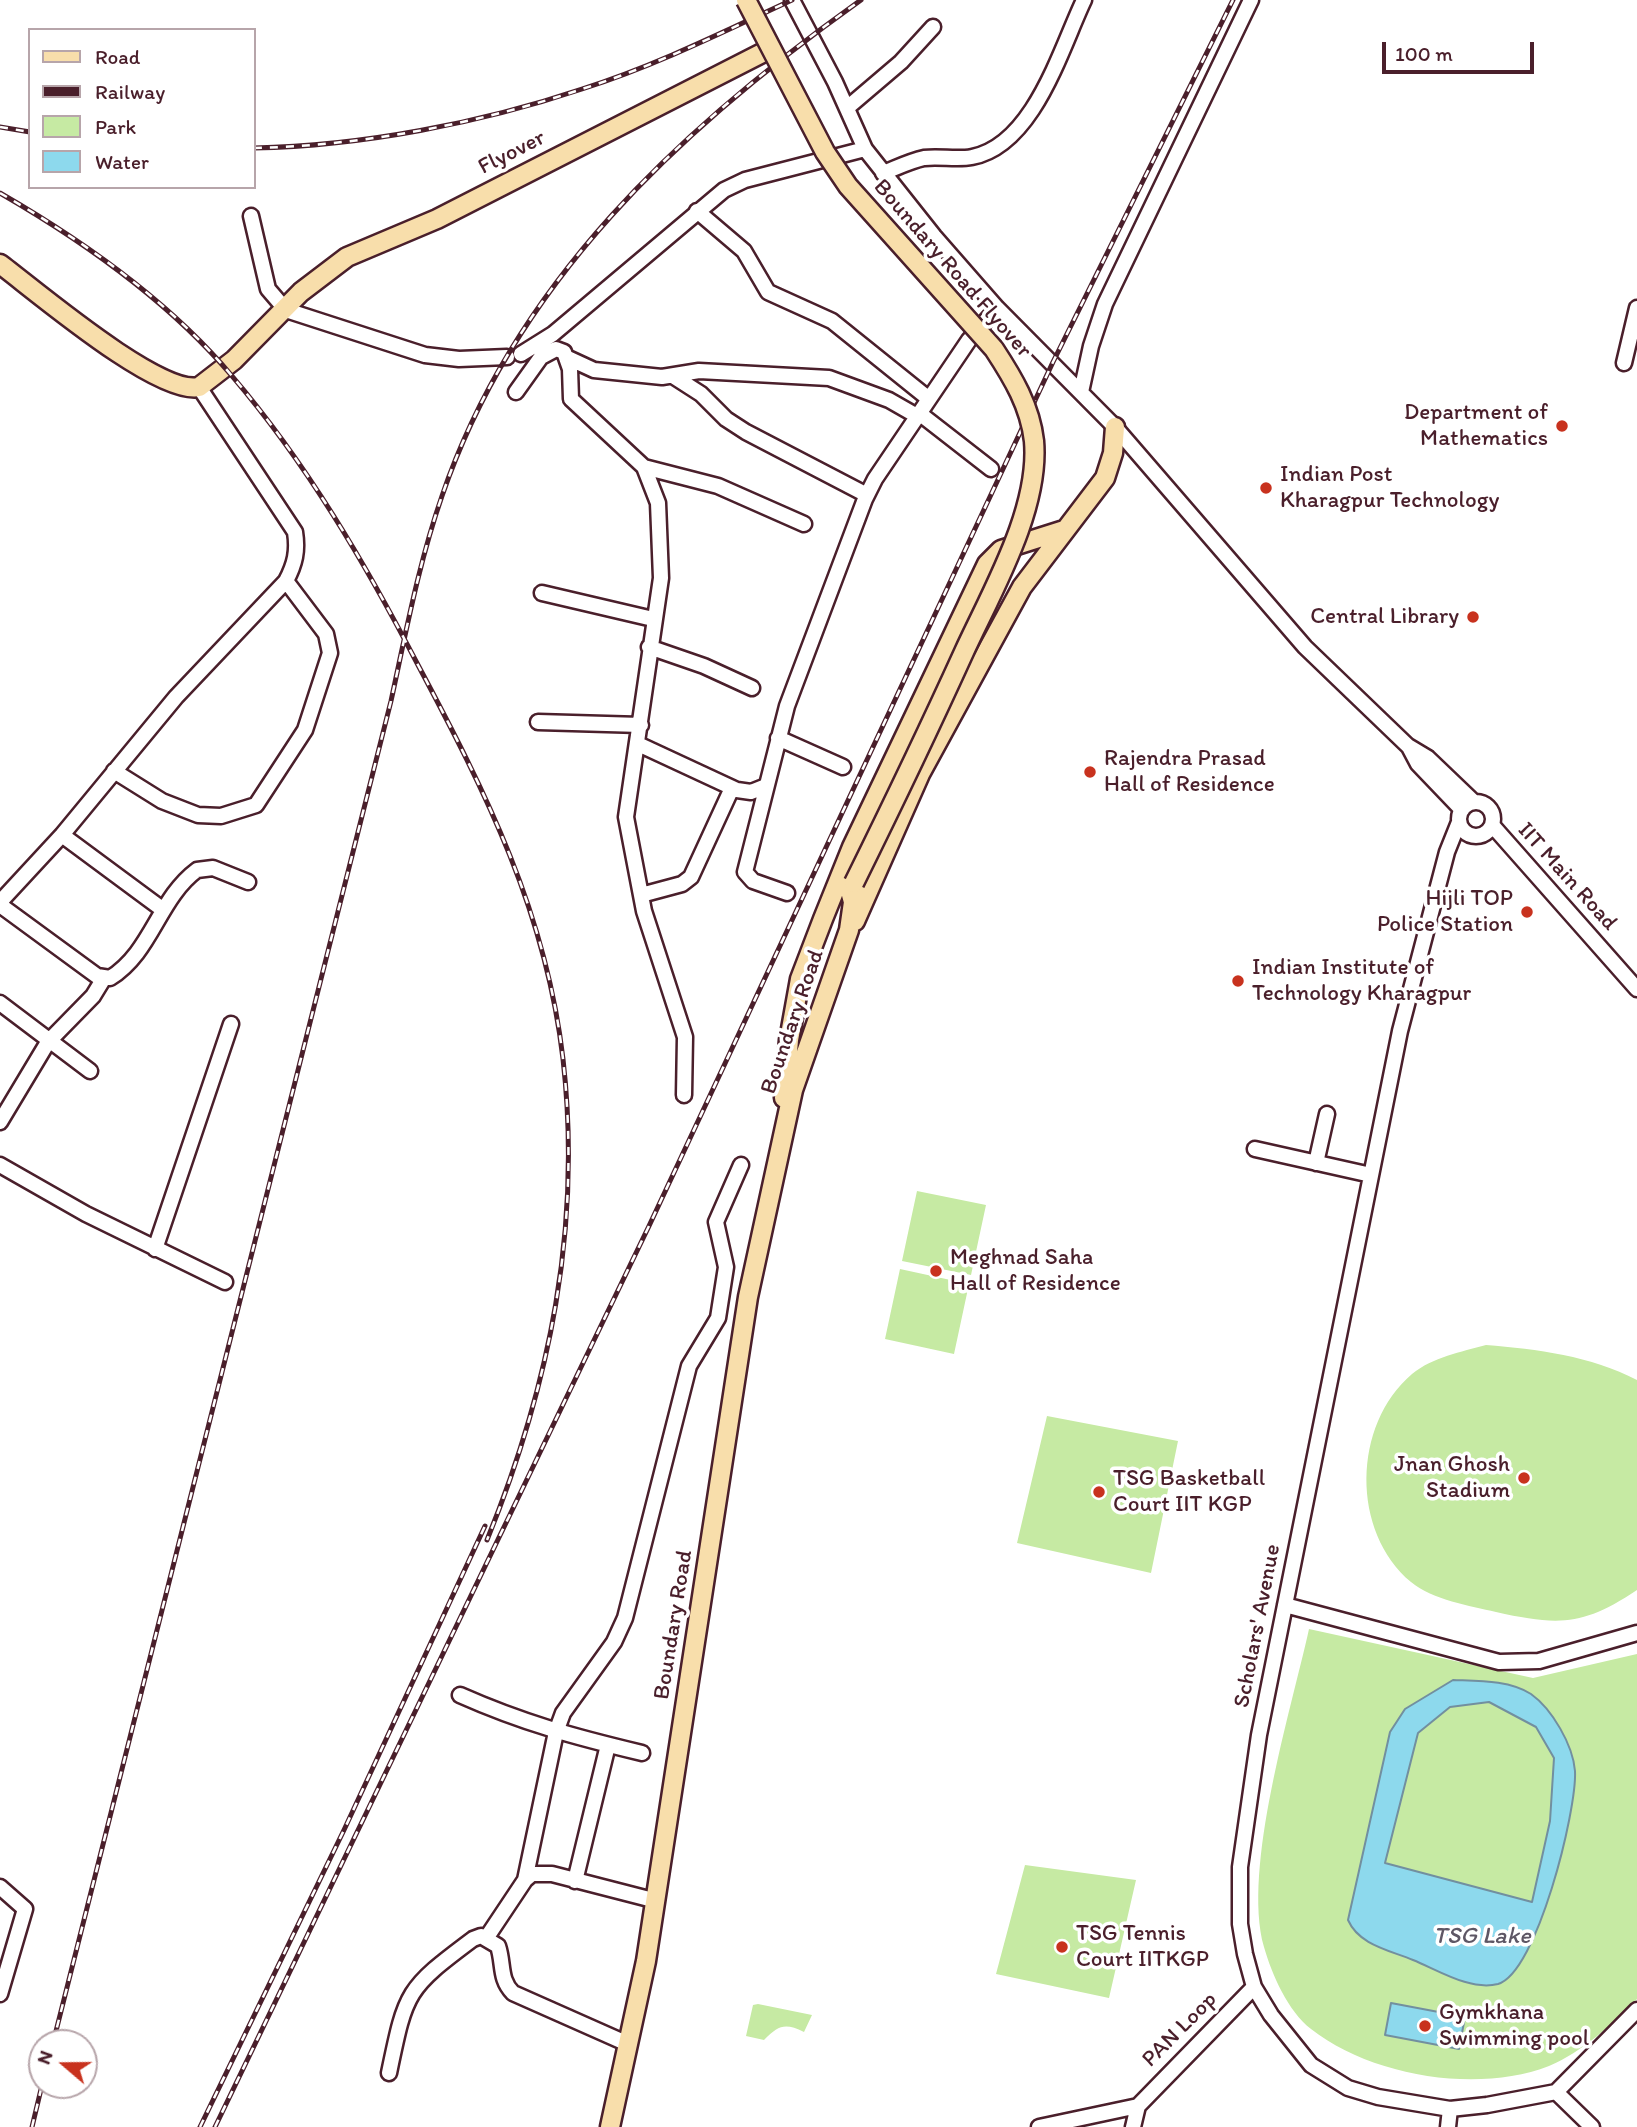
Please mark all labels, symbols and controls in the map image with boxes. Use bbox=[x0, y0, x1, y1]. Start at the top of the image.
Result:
legend bbox=[28, 28, 256, 189]
scale bar bbox=[1385, 28, 1537, 72]
text: 100 m bbox=[1395, 41, 1453, 66]
text: Road bbox=[95, 44, 140, 69]
text: Railway bbox=[95, 79, 165, 104]
text: Park bbox=[95, 114, 136, 139]
street label: Flyover bbox=[474, 124, 550, 182]
text: Water bbox=[95, 149, 149, 174]
street label: Boundary Road Flyover bbox=[867, 174, 1037, 364]
place label: Department of Mathematics bbox=[1404, 399, 1548, 453]
marker: Department of Mathematics bbox=[1554, 418, 1570, 434]
place label: Indian Post Kharagpur Technology bbox=[1280, 461, 1499, 515]
marker: Indian Post Kharagpur Technology bbox=[1258, 480, 1274, 496]
place label: Central Library bbox=[1310, 603, 1459, 631]
marker: Central Library bbox=[1465, 609, 1481, 625]
place label: Rajendra Prasad Hall of Residence bbox=[1104, 745, 1275, 799]
marker: Rajendra Prasad Hall of Residence bbox=[1082, 764, 1098, 780]
street label: IIT Main Road bbox=[1511, 817, 1623, 937]
place label: Hijli TOP Police Station bbox=[1377, 885, 1513, 939]
marker: Hijli TOP Police Station bbox=[1519, 904, 1535, 920]
street label: Boundary Road bbox=[755, 946, 831, 1098]
place label: Indian Institute of Technology Kharagpur bbox=[1252, 954, 1471, 1008]
marker: Indian Institute of Technology Kharagpur bbox=[1230, 973, 1246, 989]
place label: Meghnad Saha Hall of Residence bbox=[950, 1244, 1121, 1298]
marker: Meghnad Saha Hall of Residence bbox=[928, 1263, 944, 1279]
place label: Jnan Ghosh Stadium bbox=[1394, 1451, 1510, 1505]
place label: TSG Basketball Court IIT KGP bbox=[1113, 1465, 1265, 1519]
marker: Jnan Ghosh Stadium bbox=[1516, 1470, 1532, 1486]
marker: TSG Basketball Court IIT KGP bbox=[1091, 1484, 1107, 1500]
street label: Scholars' Avenue bbox=[1229, 1542, 1287, 1710]
street label: Boundary Road bbox=[649, 1548, 699, 1702]
place label: TSG Tennis Court IITKGP bbox=[1076, 1920, 1209, 1974]
water label: TSG Lake bbox=[1433, 1923, 1531, 1951]
marker: TSG Tennis Court IITKGP bbox=[1054, 1939, 1070, 1955]
street label: PAN Loop bbox=[1137, 1987, 1223, 2073]
place label: Gymkhana Swimming pool bbox=[1439, 1999, 1589, 2053]
marker: Gymkhana Swimming pool bbox=[1417, 2018, 1433, 2034]
north arrow bbox=[28, 2029, 98, 2099]
text: N bbox=[32, 2047, 58, 2067]

